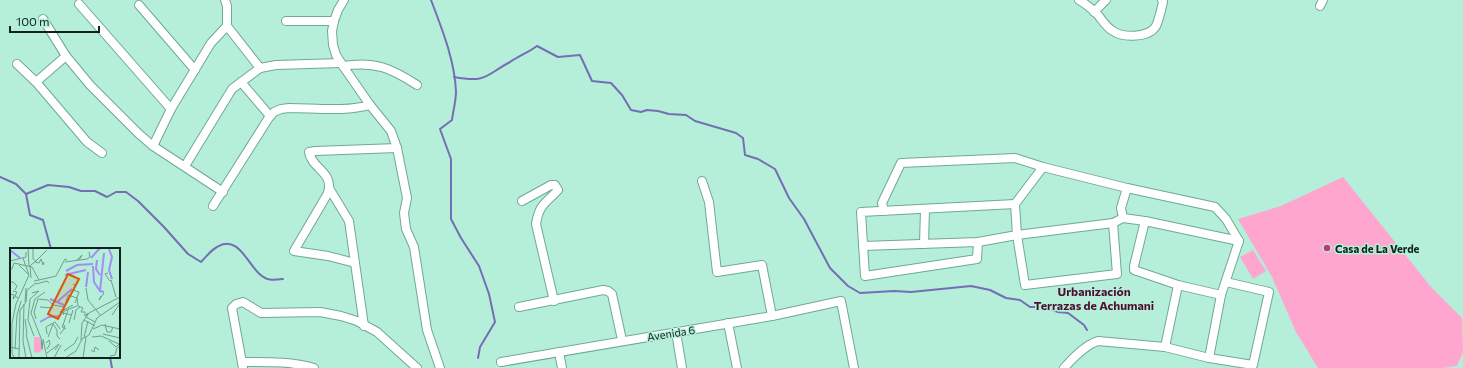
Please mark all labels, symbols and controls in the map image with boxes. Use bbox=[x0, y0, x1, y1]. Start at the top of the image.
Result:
scale bar bbox=[10, 8, 99, 34]
text: 100 m bbox=[16, 14, 50, 28]
place label: Casa de La Verde bbox=[1335, 242, 1420, 255]
marker: Casa de La Verde bbox=[1322, 243, 1332, 253]
inset map bbox=[10, 248, 120, 358]
district label: Urbanización Terrazas de Achumani bbox=[1034, 284, 1154, 312]
street label: Avenida 6 bbox=[646, 323, 696, 343]

